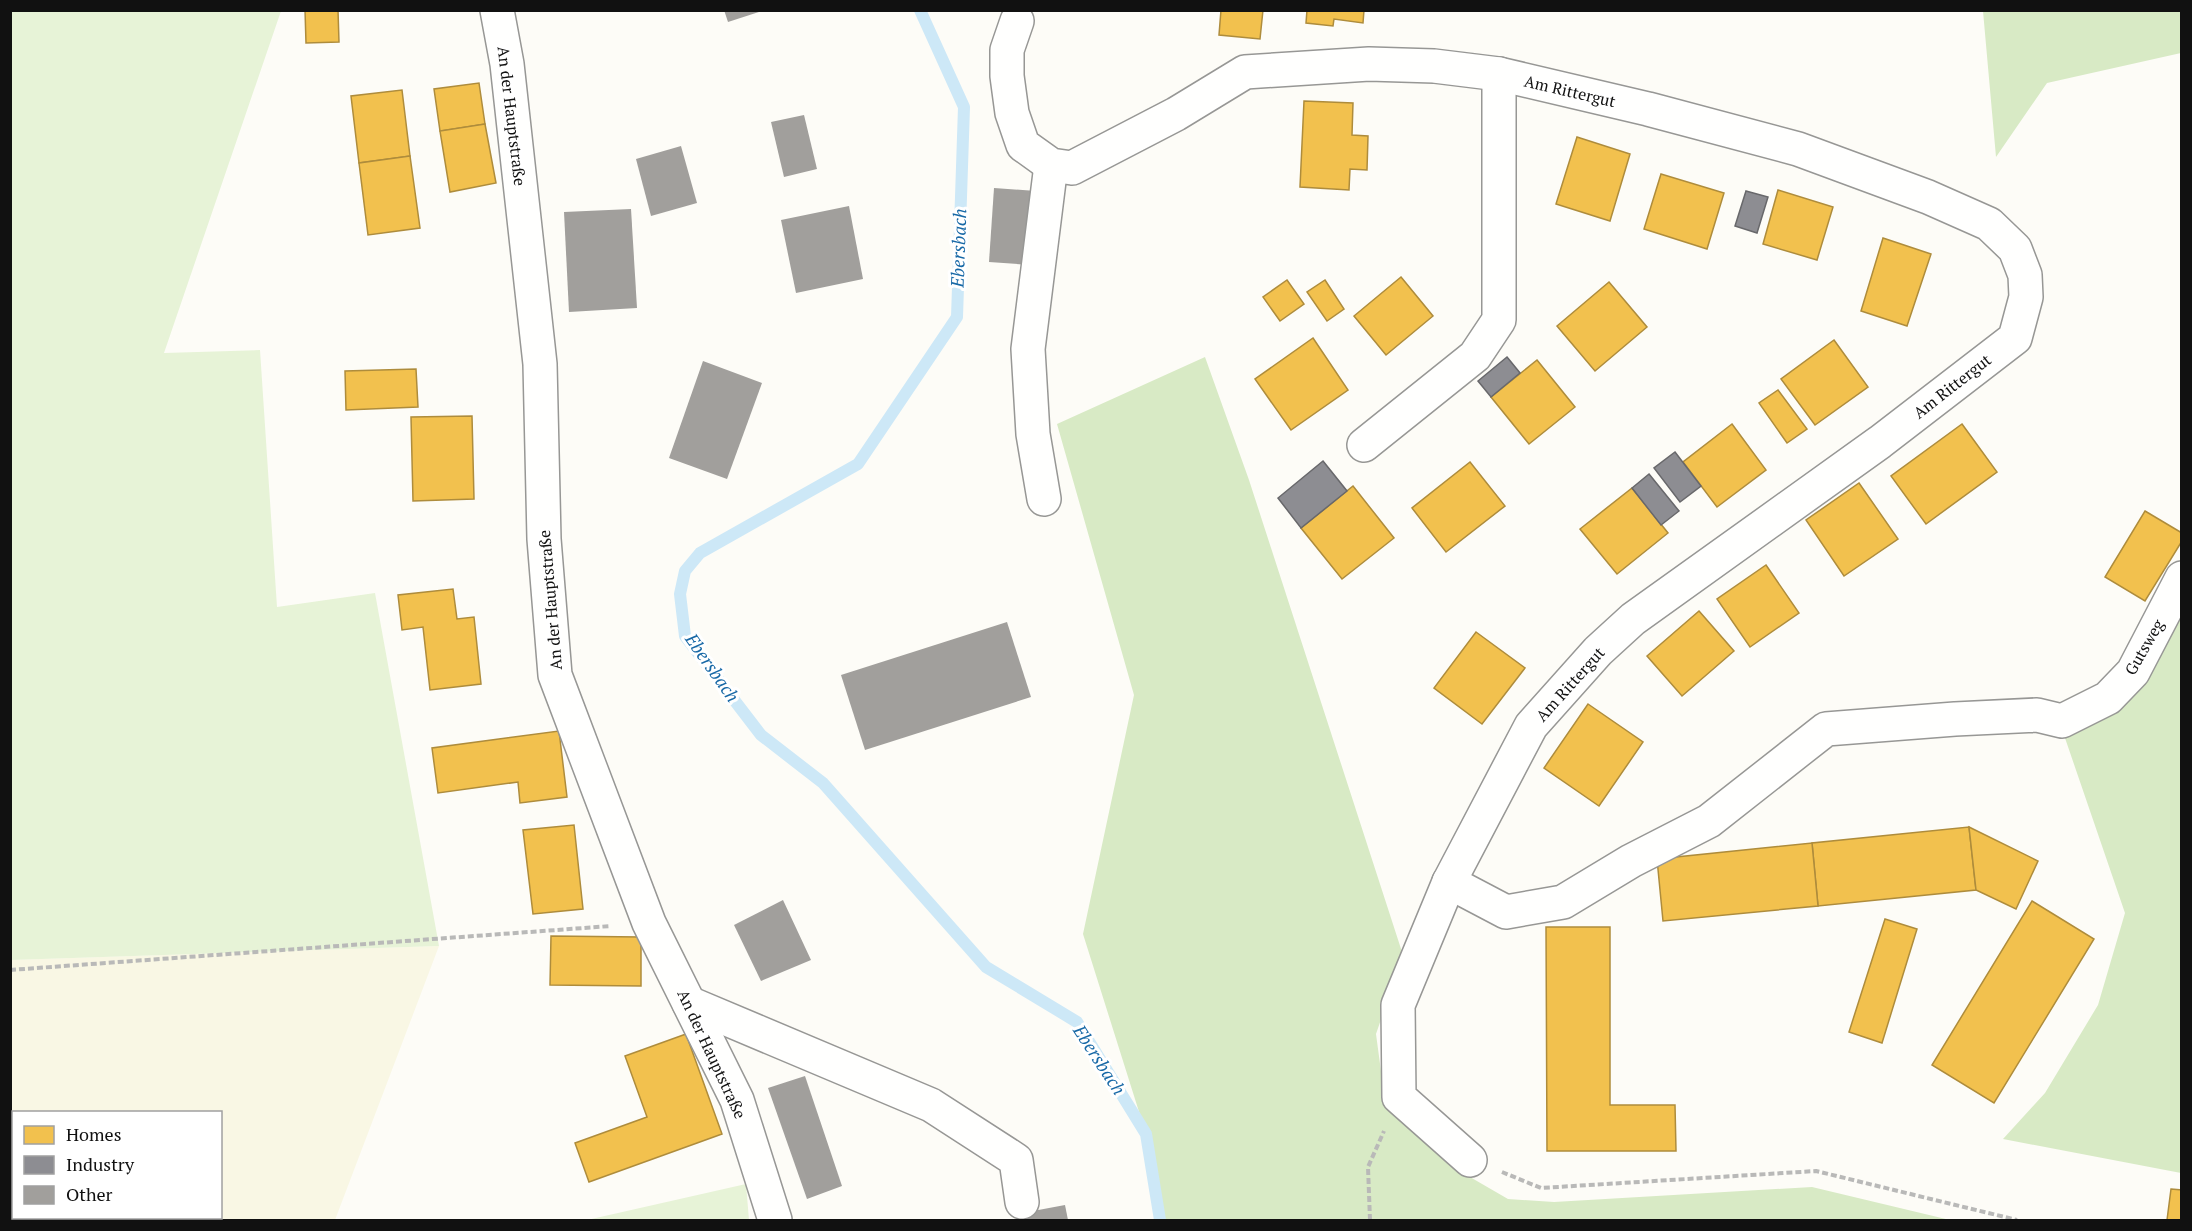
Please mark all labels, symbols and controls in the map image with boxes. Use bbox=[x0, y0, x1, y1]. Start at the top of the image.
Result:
street label: An der Hauptstraße bbox=[493, 45, 531, 187]
street label: Am Rittergut bbox=[1522, 70, 1618, 112]
water label: Ebersbach bbox=[945, 208, 971, 289]
street label: Am Rittergut bbox=[1908, 349, 1996, 423]
street label: An der Hauptstraße bbox=[533, 529, 567, 671]
street label: Gutsweg bbox=[2119, 615, 2169, 679]
water label: Ebersbach bbox=[680, 627, 745, 707]
street label: Am Rittergut bbox=[1531, 642, 1609, 726]
street label: An der Hauptstraße bbox=[672, 986, 752, 1122]
water label: Ebersbach bbox=[1068, 1019, 1131, 1099]
legend bbox=[12, 1111, 222, 1219]
text: Homes bbox=[66, 1122, 121, 1146]
text: Industry bbox=[66, 1152, 135, 1176]
text: Other bbox=[66, 1182, 113, 1206]

